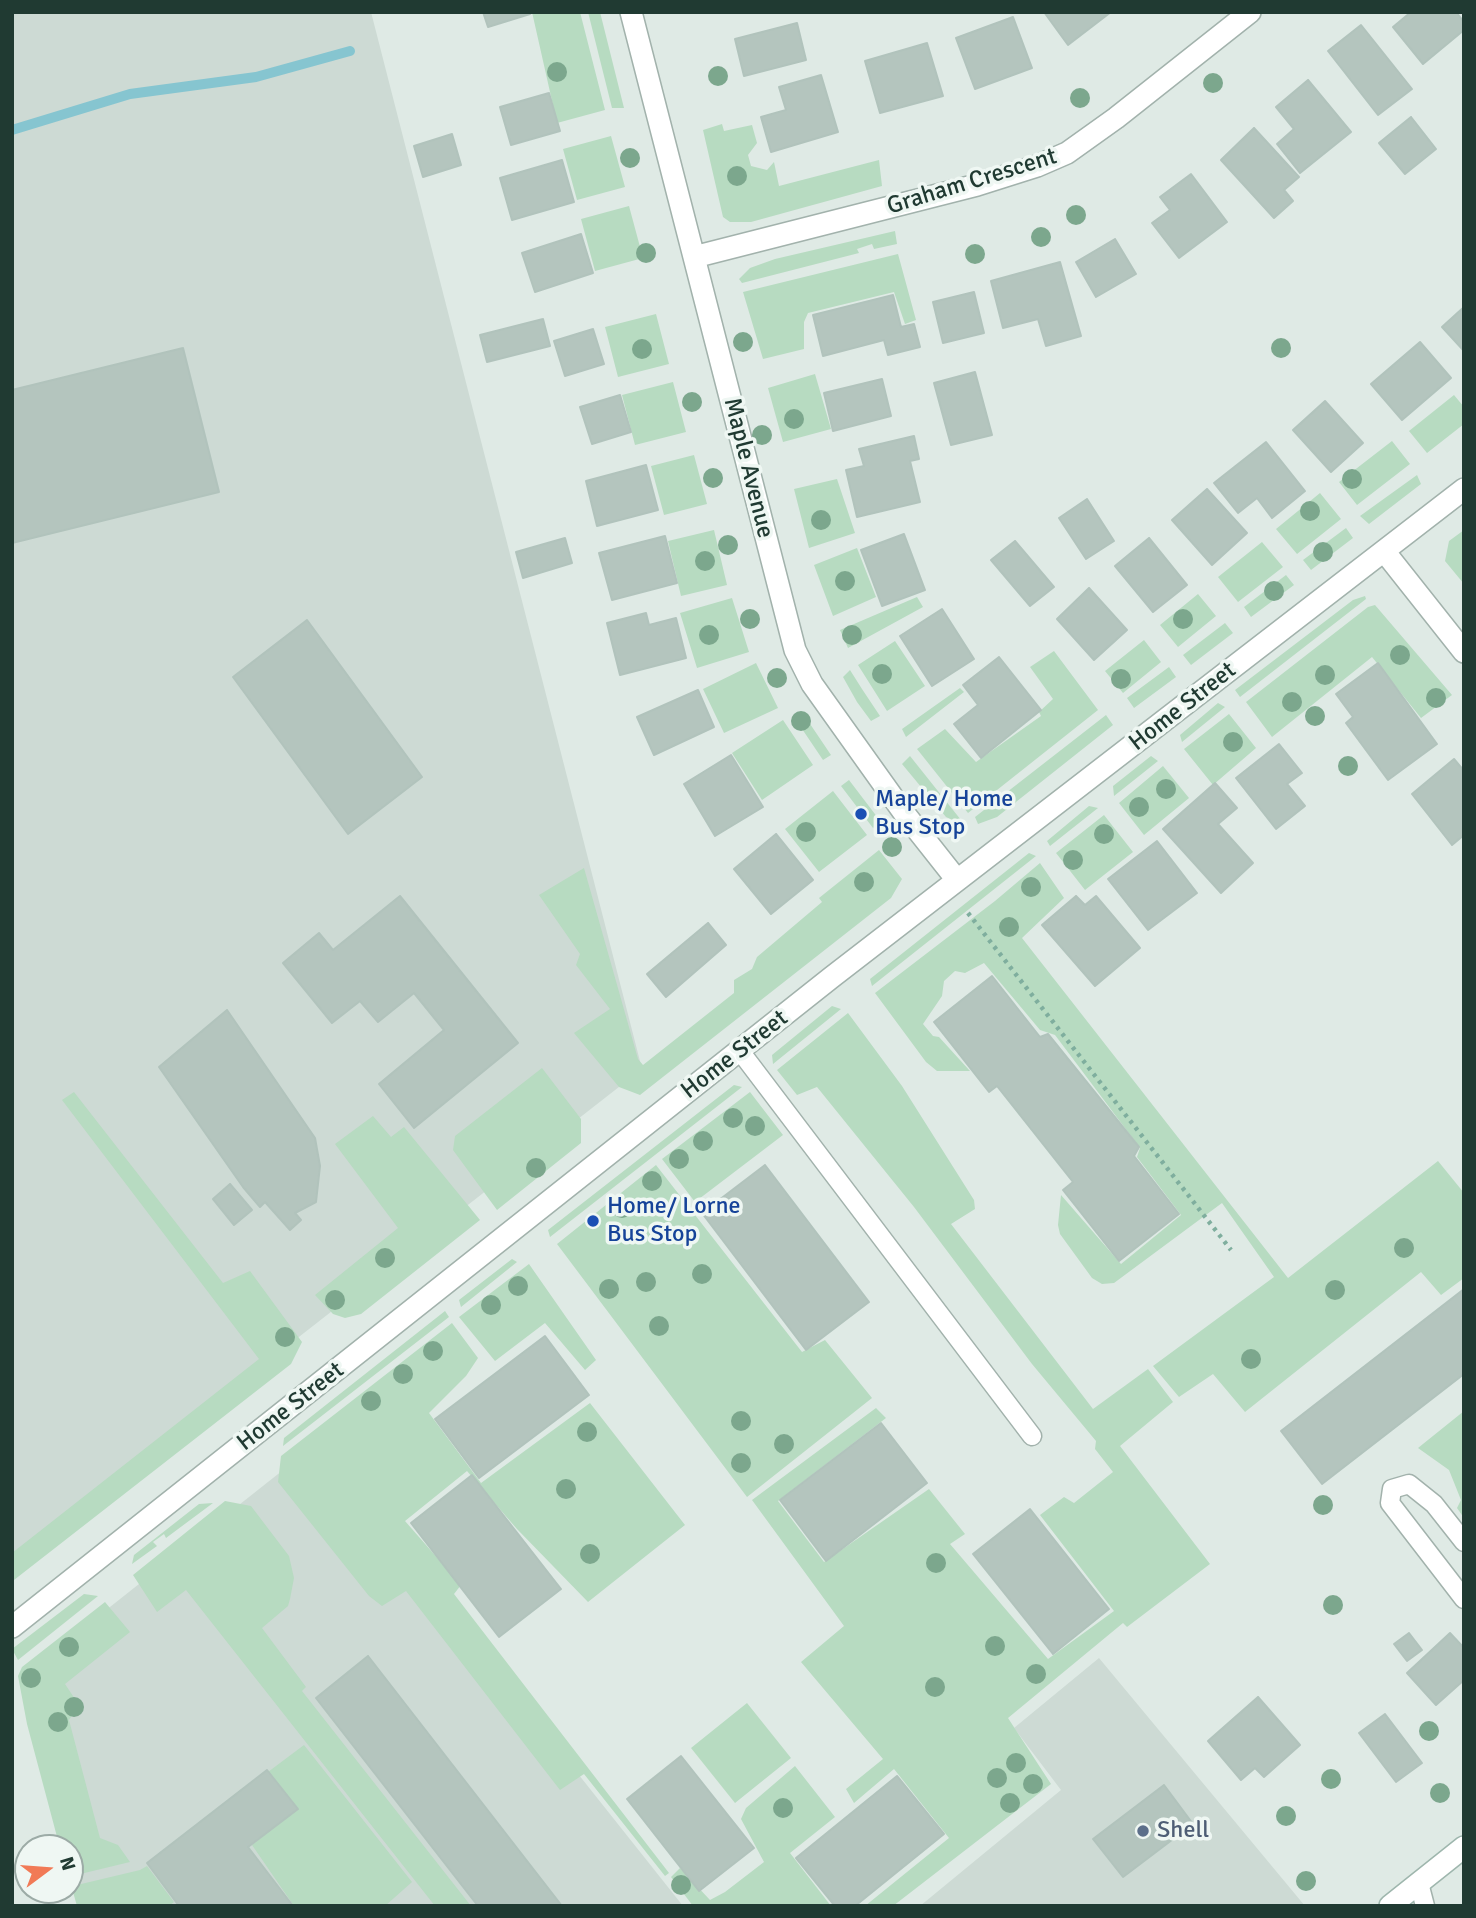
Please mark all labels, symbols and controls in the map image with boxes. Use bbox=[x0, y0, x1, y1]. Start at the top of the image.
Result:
street label: Graham Crescent bbox=[884, 143, 1060, 221]
street label: Maple Avenue bbox=[717, 395, 779, 541]
street label: Home Street bbox=[1124, 656, 1242, 758]
place label: Maple/ Home Bus Stop bbox=[875, 786, 1013, 842]
marker: Maple/ Home Bus Stop bbox=[853, 806, 869, 822]
street label: Home Street bbox=[676, 1004, 794, 1106]
place label: Home/ Lorne Bus Stop bbox=[607, 1193, 741, 1249]
marker: Home/ Lorne Bus Stop bbox=[585, 1213, 601, 1229]
street label: Home Street bbox=[232, 1356, 350, 1458]
place label: Shell bbox=[1157, 1817, 1209, 1845]
marker: Shell bbox=[1135, 1823, 1151, 1839]
north arrow bbox=[14, 1834, 84, 1904]
text: N bbox=[54, 1854, 81, 1873]

